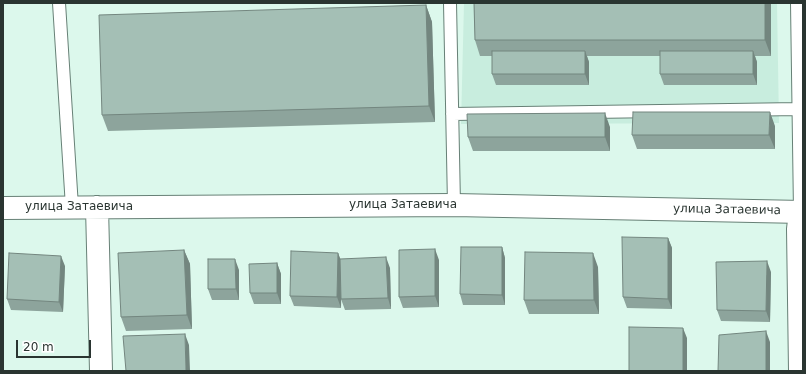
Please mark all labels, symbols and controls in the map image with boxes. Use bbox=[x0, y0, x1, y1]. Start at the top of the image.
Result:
street label: улица Затаевича bbox=[349, 198, 457, 212]
street label: улица Затаевича bbox=[25, 200, 133, 214]
street label: улица Затаевича bbox=[673, 202, 781, 218]
scale bar bbox=[18, 332, 93, 358]
text: 20 m bbox=[23, 340, 54, 354]

